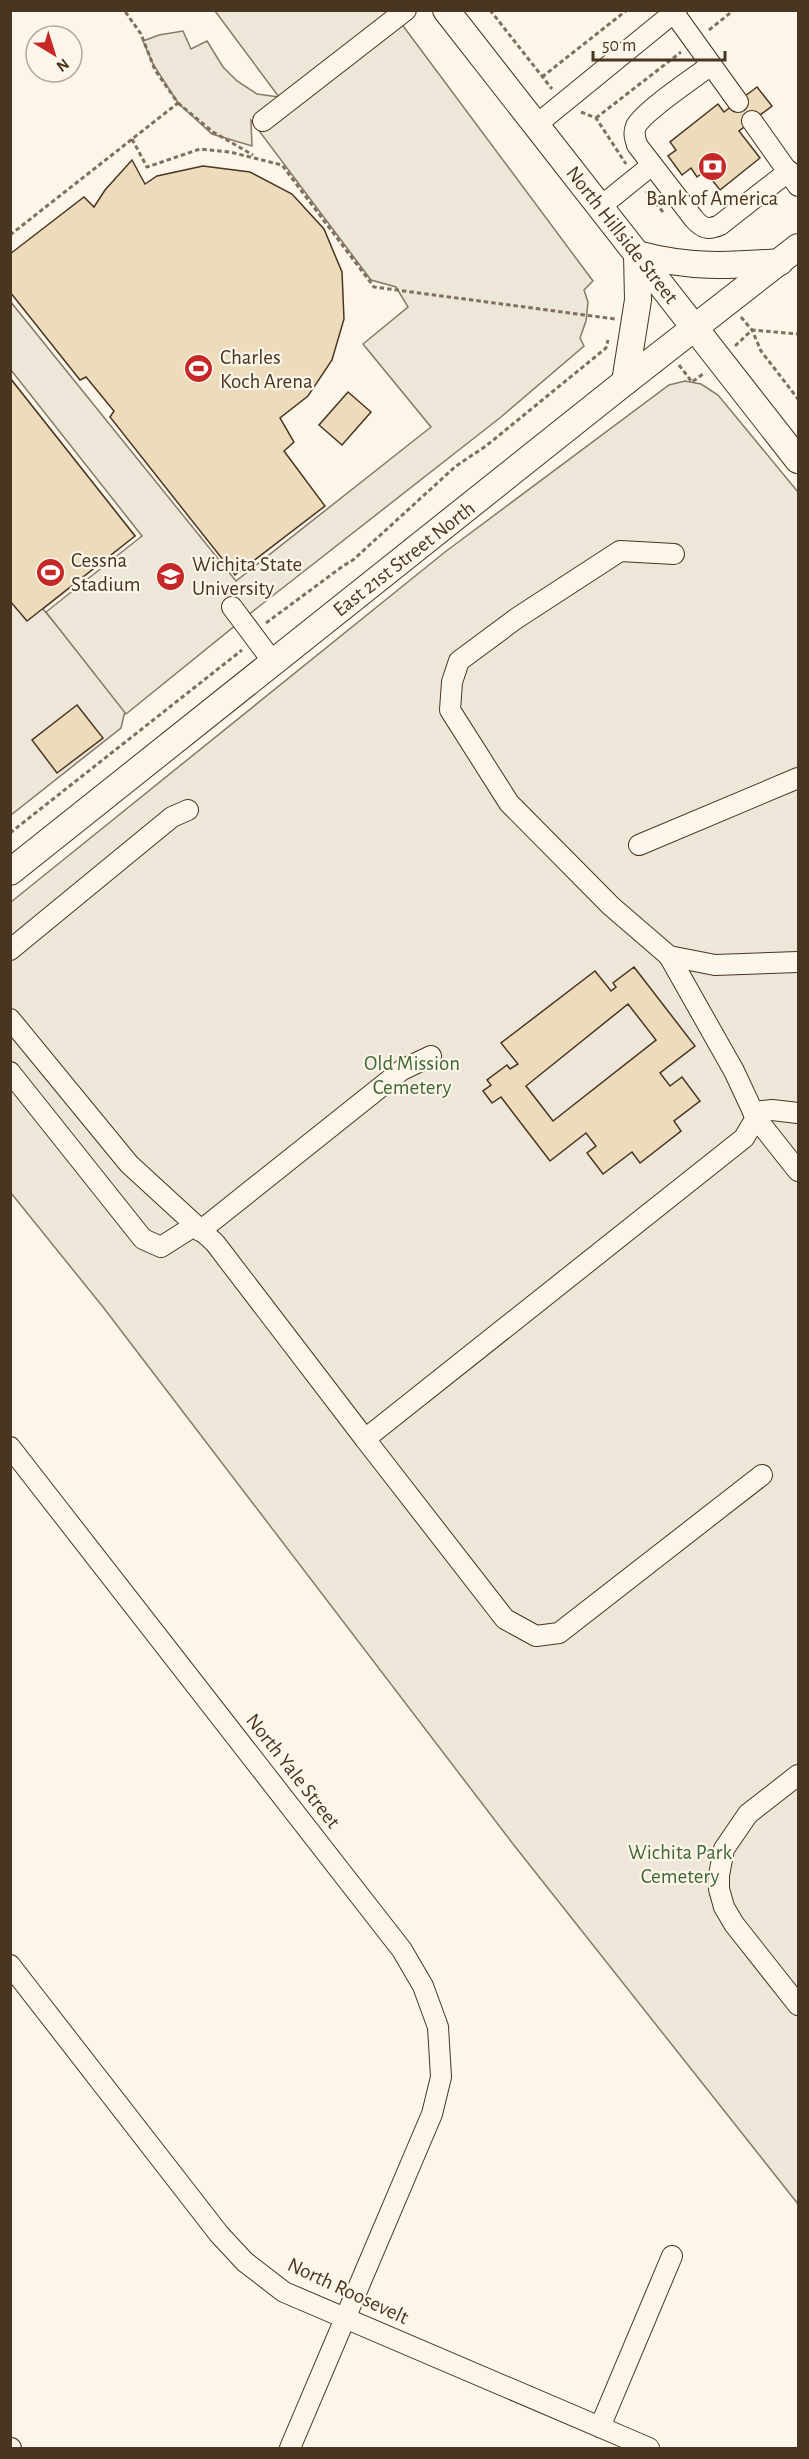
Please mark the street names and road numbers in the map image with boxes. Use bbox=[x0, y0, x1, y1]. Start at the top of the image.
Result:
street label: North Hillside Street bbox=[562, 162, 682, 308]
street label: East 21st Street North bbox=[329, 497, 479, 621]
street label: North Yale Street bbox=[242, 1710, 344, 1833]
street label: North Roosevelt bbox=[284, 2254, 412, 2328]

